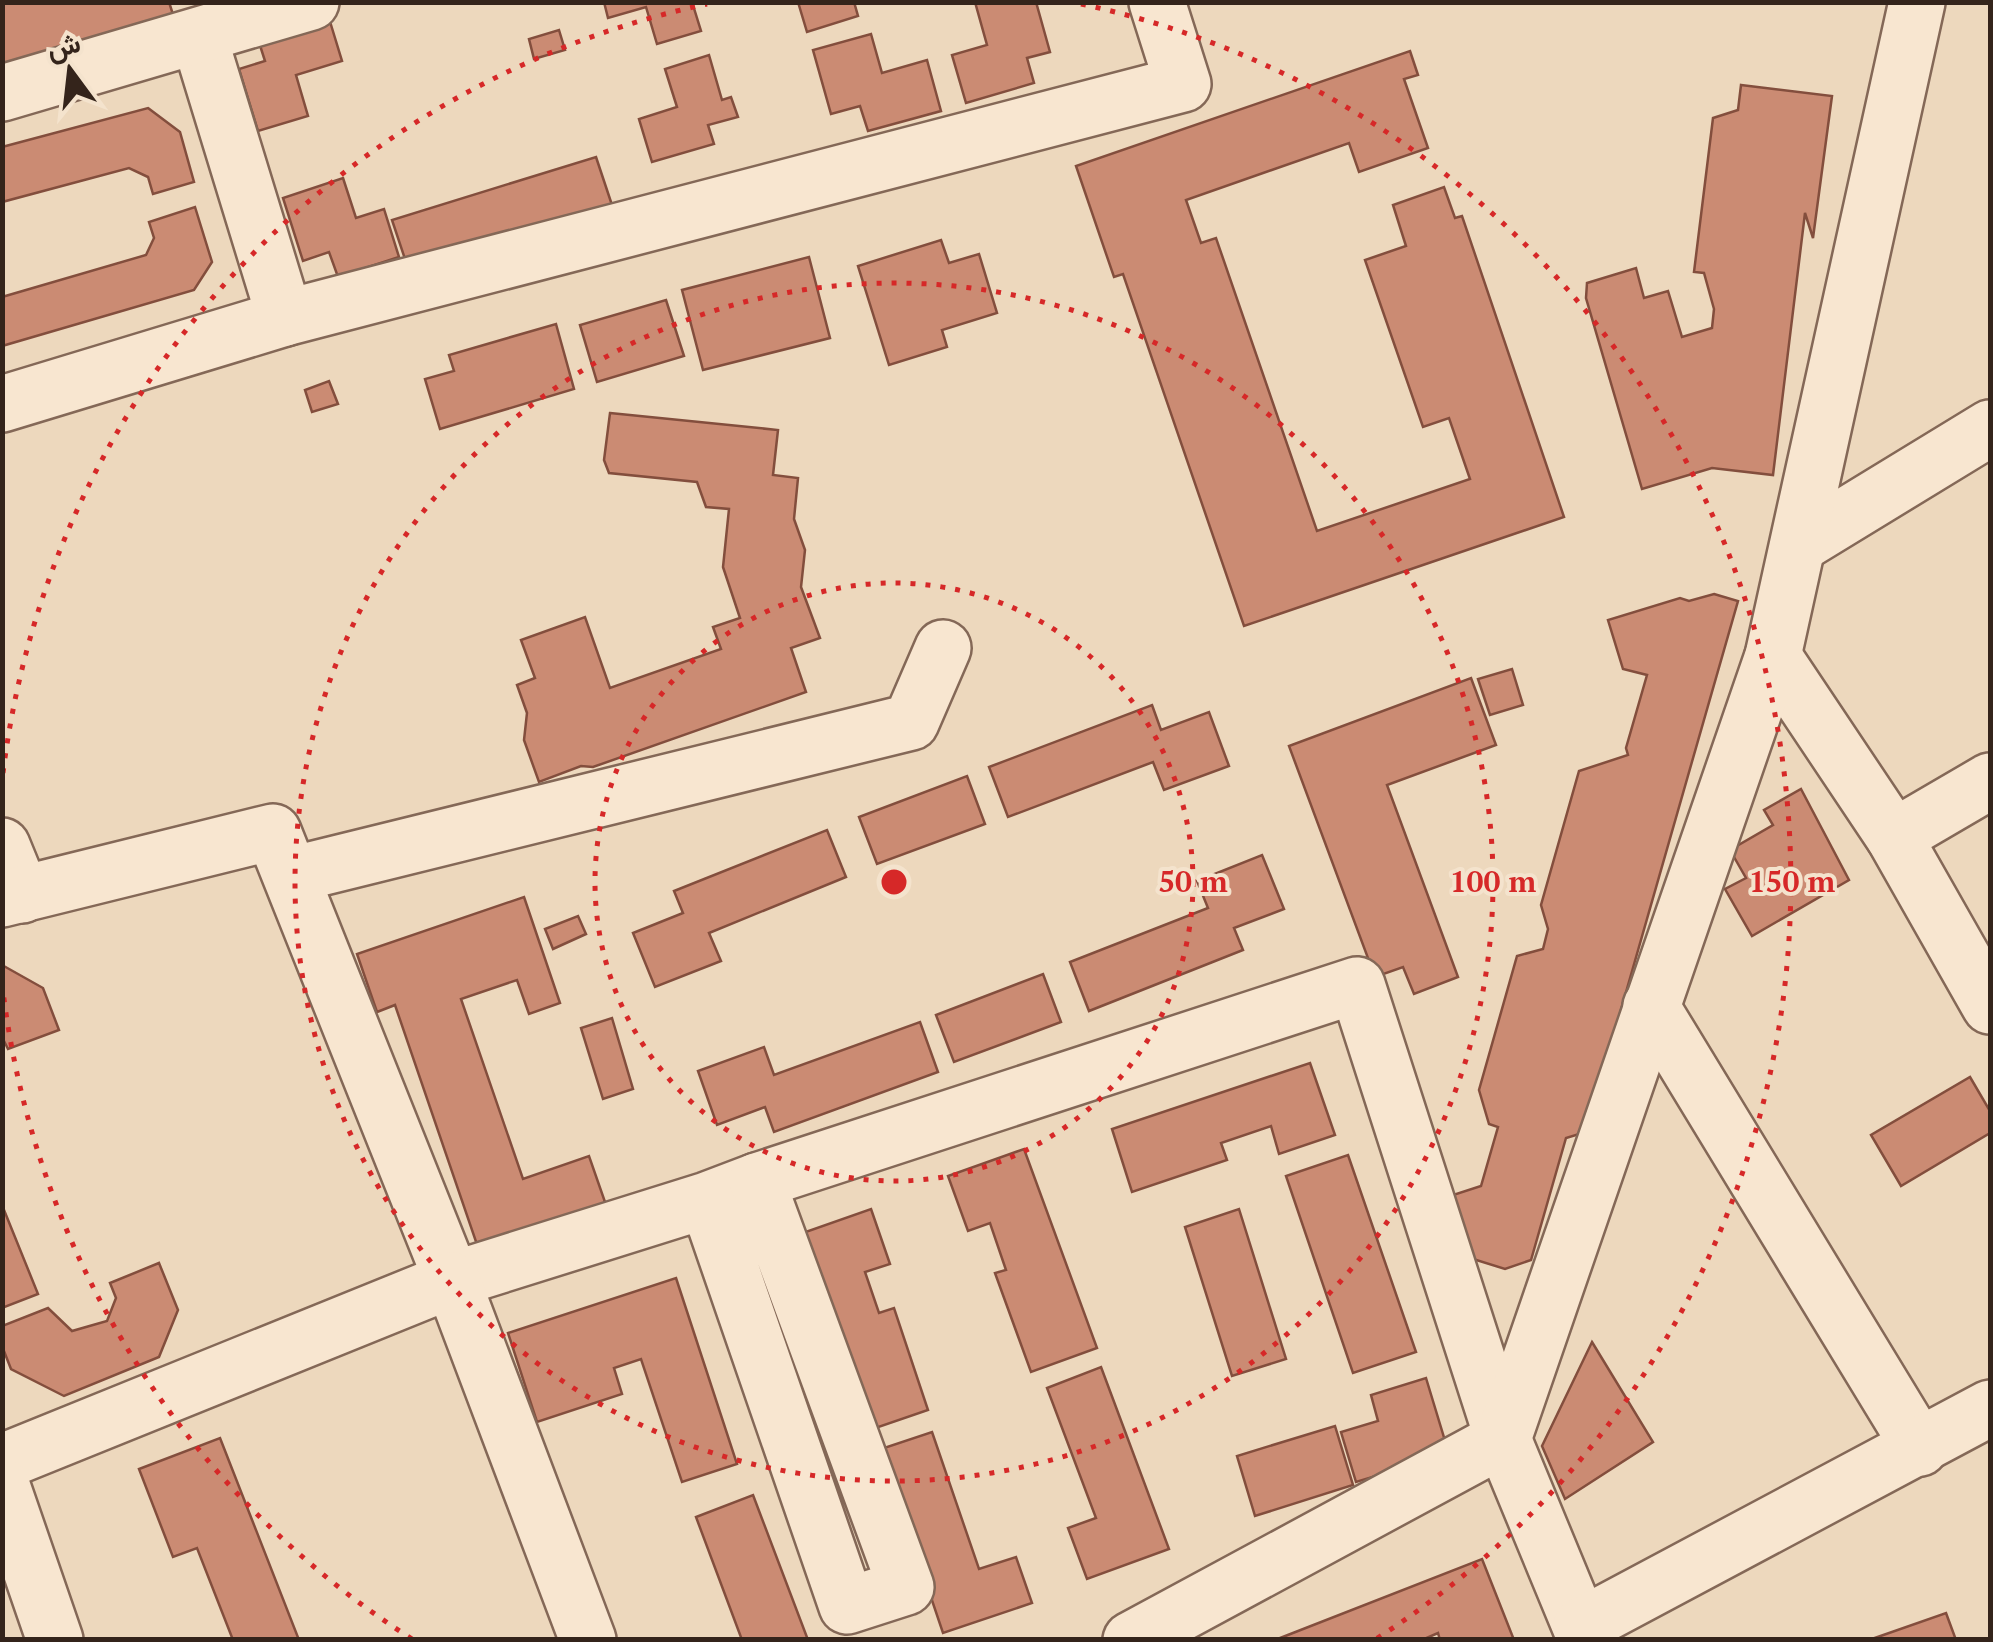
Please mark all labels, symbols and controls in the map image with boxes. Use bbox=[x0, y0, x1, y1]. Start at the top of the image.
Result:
north arrow bbox=[20, 20, 120, 120]
text: ش bbox=[42, 23, 84, 68]
text: 50 m bbox=[1158, 861, 1228, 901]
text: 100 m bbox=[1450, 861, 1537, 901]
text: 150 m bbox=[1749, 861, 1836, 901]
centre of rings bbox=[876, 864, 912, 900]

